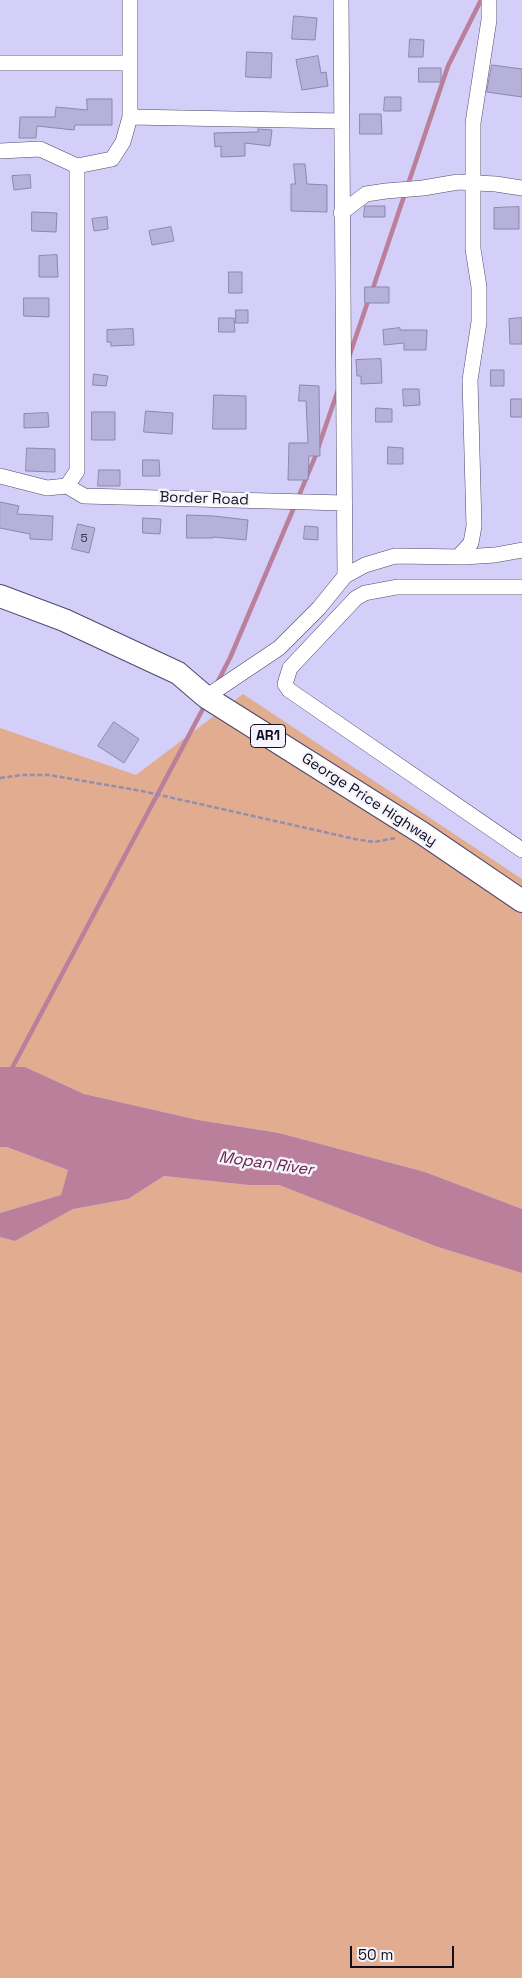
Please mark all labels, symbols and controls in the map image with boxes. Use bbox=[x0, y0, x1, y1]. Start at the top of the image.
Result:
street label: Border Road bbox=[159, 488, 249, 510]
house number: 5 bbox=[80, 532, 88, 546]
road number: AR1 bbox=[250, 724, 286, 748]
street label: George Price Highway bbox=[298, 750, 440, 850]
water label: Mopan River bbox=[218, 1148, 314, 1180]
scale bar bbox=[352, 1936, 456, 1968]
text: 50 m bbox=[358, 1945, 393, 1964]

